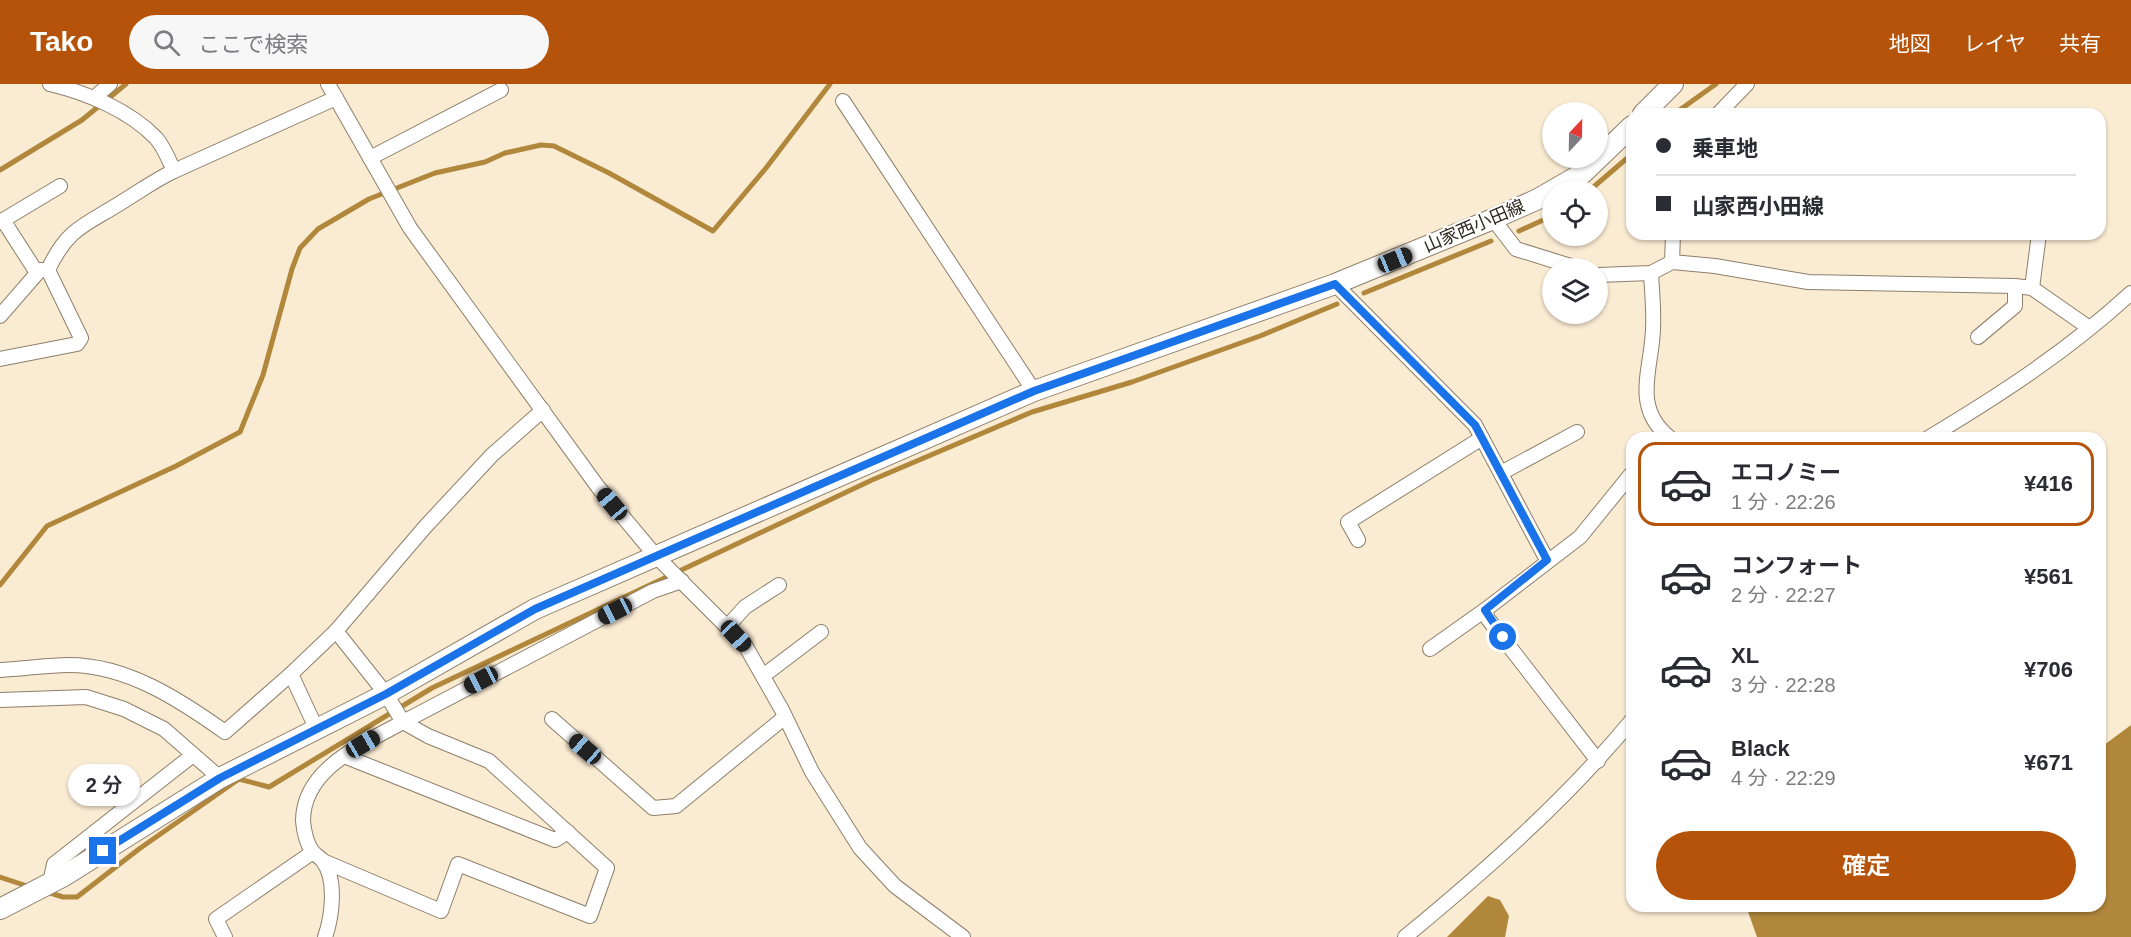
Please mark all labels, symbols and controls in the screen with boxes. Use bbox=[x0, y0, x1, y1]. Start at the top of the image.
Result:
search box bbox=[129, 15, 549, 69]
text: Tako bbox=[30, 26, 93, 57]
icon: search bbox=[150, 26, 183, 59]
text: ここで検索 bbox=[198, 32, 308, 57]
text: 地図 bbox=[1889, 32, 1931, 55]
text: レイヤ bbox=[1964, 32, 2026, 55]
text: 共有 bbox=[2059, 32, 2101, 55]
north arrow bbox=[1542, 102, 1608, 168]
map controls bbox=[1542, 102, 1608, 324]
text: 乗車地 bbox=[1692, 136, 1758, 161]
button: locate bbox=[1542, 180, 1608, 246]
text: 山家西小田線 bbox=[1692, 194, 1824, 219]
street label: 山家西小田線 bbox=[1420, 196, 1528, 256]
car bbox=[1375, 245, 1415, 275]
button: layers bbox=[1542, 258, 1608, 324]
icon: car bbox=[1659, 457, 1713, 511]
text: エコノミー bbox=[1731, 460, 1841, 485]
text: ¥416 bbox=[2024, 471, 2073, 496]
car bbox=[594, 484, 630, 524]
text: 1 分 · 22:26 bbox=[1731, 491, 1836, 513]
icon: car bbox=[1659, 550, 1713, 604]
text: コンフォート bbox=[1731, 553, 1862, 578]
text: ¥561 bbox=[2024, 564, 2073, 589]
text: 2 分 · 22:27 bbox=[1731, 584, 1836, 606]
car bbox=[595, 595, 635, 627]
car bbox=[717, 617, 755, 655]
route start bbox=[1489, 623, 1516, 650]
icon: car bbox=[1659, 643, 1713, 697]
text: XL bbox=[1731, 643, 1759, 668]
text: ¥706 bbox=[2024, 657, 2073, 682]
car bbox=[461, 664, 501, 696]
text: 3 分 · 22:28 bbox=[1731, 674, 1836, 696]
car bbox=[343, 727, 383, 761]
car bbox=[566, 730, 604, 768]
icon: car bbox=[1659, 736, 1713, 790]
text: Black bbox=[1731, 736, 1790, 761]
text: ¥671 bbox=[2024, 750, 2073, 775]
callout: 2 分 bbox=[67, 764, 139, 806]
text: 4 分 · 22:29 bbox=[1731, 767, 1836, 789]
text: 2 分 bbox=[86, 774, 122, 796]
button: 確定 bbox=[1656, 831, 2076, 900]
route end bbox=[89, 837, 116, 864]

